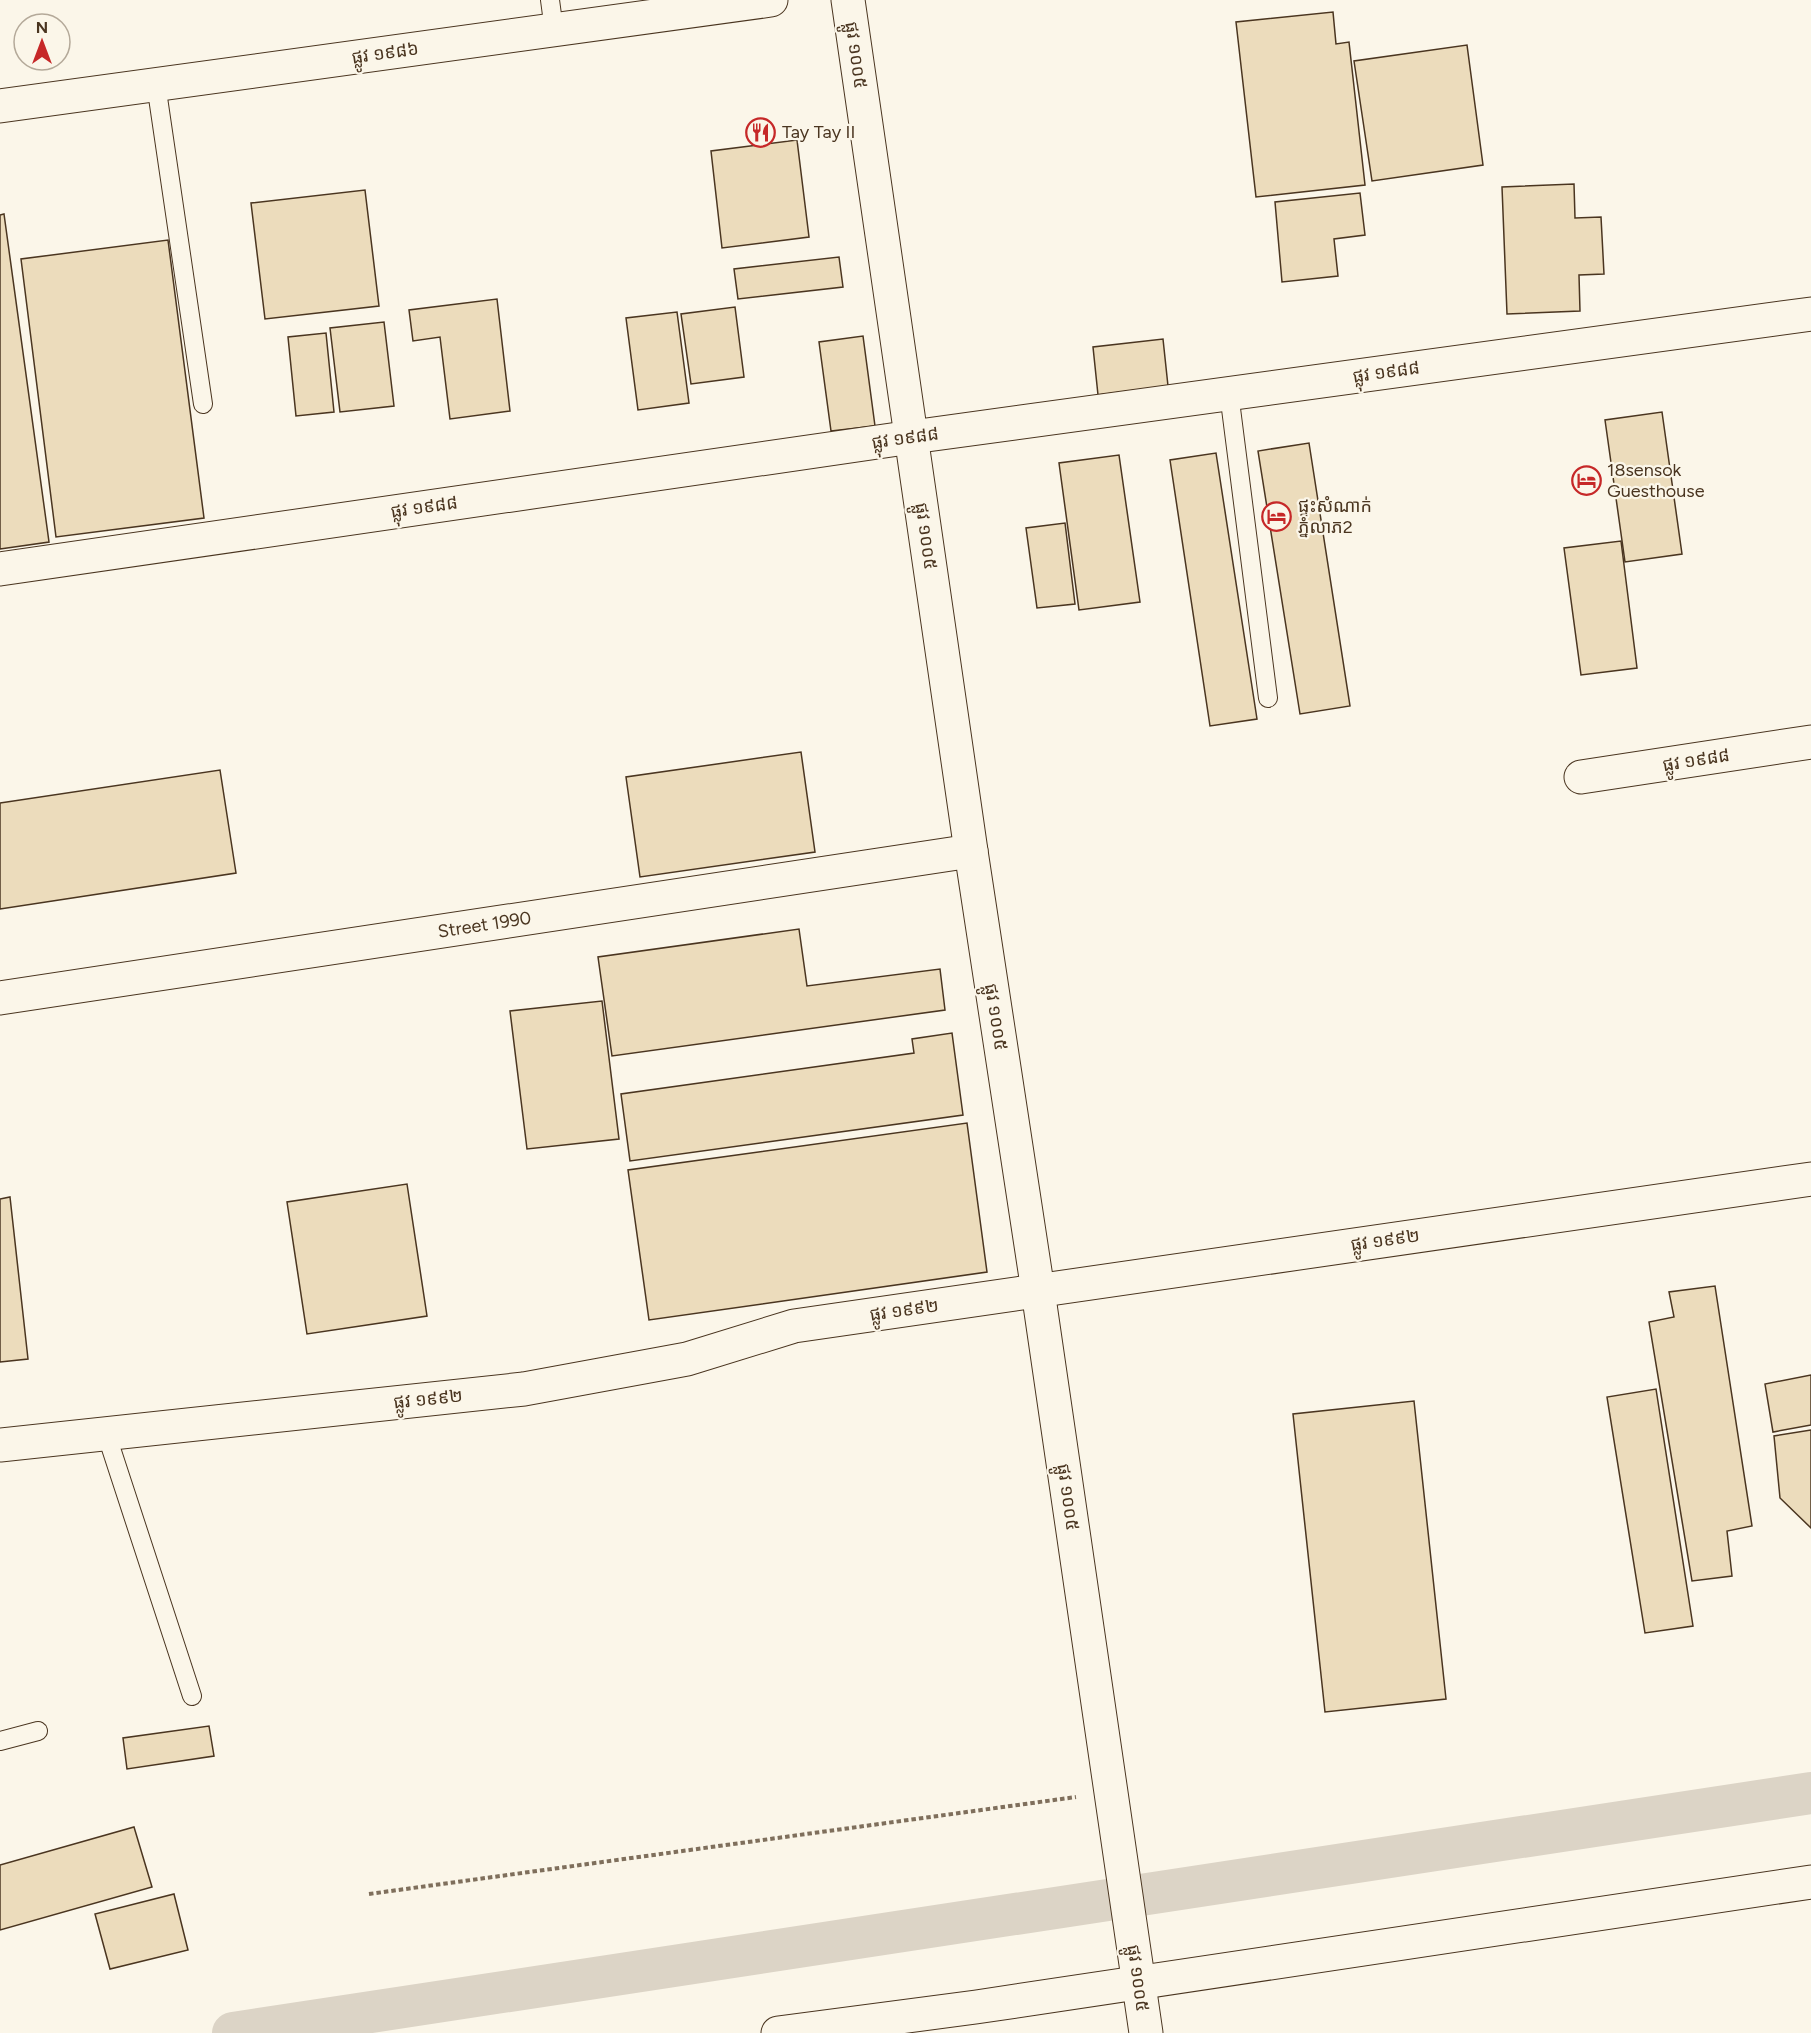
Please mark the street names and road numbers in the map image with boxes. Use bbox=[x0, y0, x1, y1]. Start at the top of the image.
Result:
street label: ផ្លូវ ១០០៥ bbox=[835, 20, 872, 91]
street label: ផ្លូវ ១៩៨៦ bbox=[350, 37, 421, 74]
street label: ផ្លុវ ១៩៨៨ bbox=[1351, 356, 1422, 394]
street label: ផ្លុវ ១៩៨៨ bbox=[870, 422, 941, 460]
street label: ផ្លុវ ១៩៨៨ bbox=[389, 491, 460, 529]
street label: ផ្លូវ ១០០៥ bbox=[905, 501, 942, 572]
street label: ផ្លូវ ១៩៨៨ bbox=[1661, 744, 1732, 781]
street label: Street 1990 bbox=[436, 907, 533, 943]
street label: ផ្លូវ ១០០៥ bbox=[975, 982, 1012, 1053]
street label: ផ្លូវ ១៩៩២ bbox=[1349, 1224, 1422, 1261]
street label: ផ្លូវ ១៩៩២ bbox=[868, 1294, 941, 1331]
street label: ផ្លូវ ១៩៩២ bbox=[392, 1384, 464, 1419]
street label: ផ្លូវ ១០០៥ bbox=[1047, 1462, 1084, 1533]
street label: ផ្លូវ ១០០៥ bbox=[1117, 1943, 1154, 2014]

